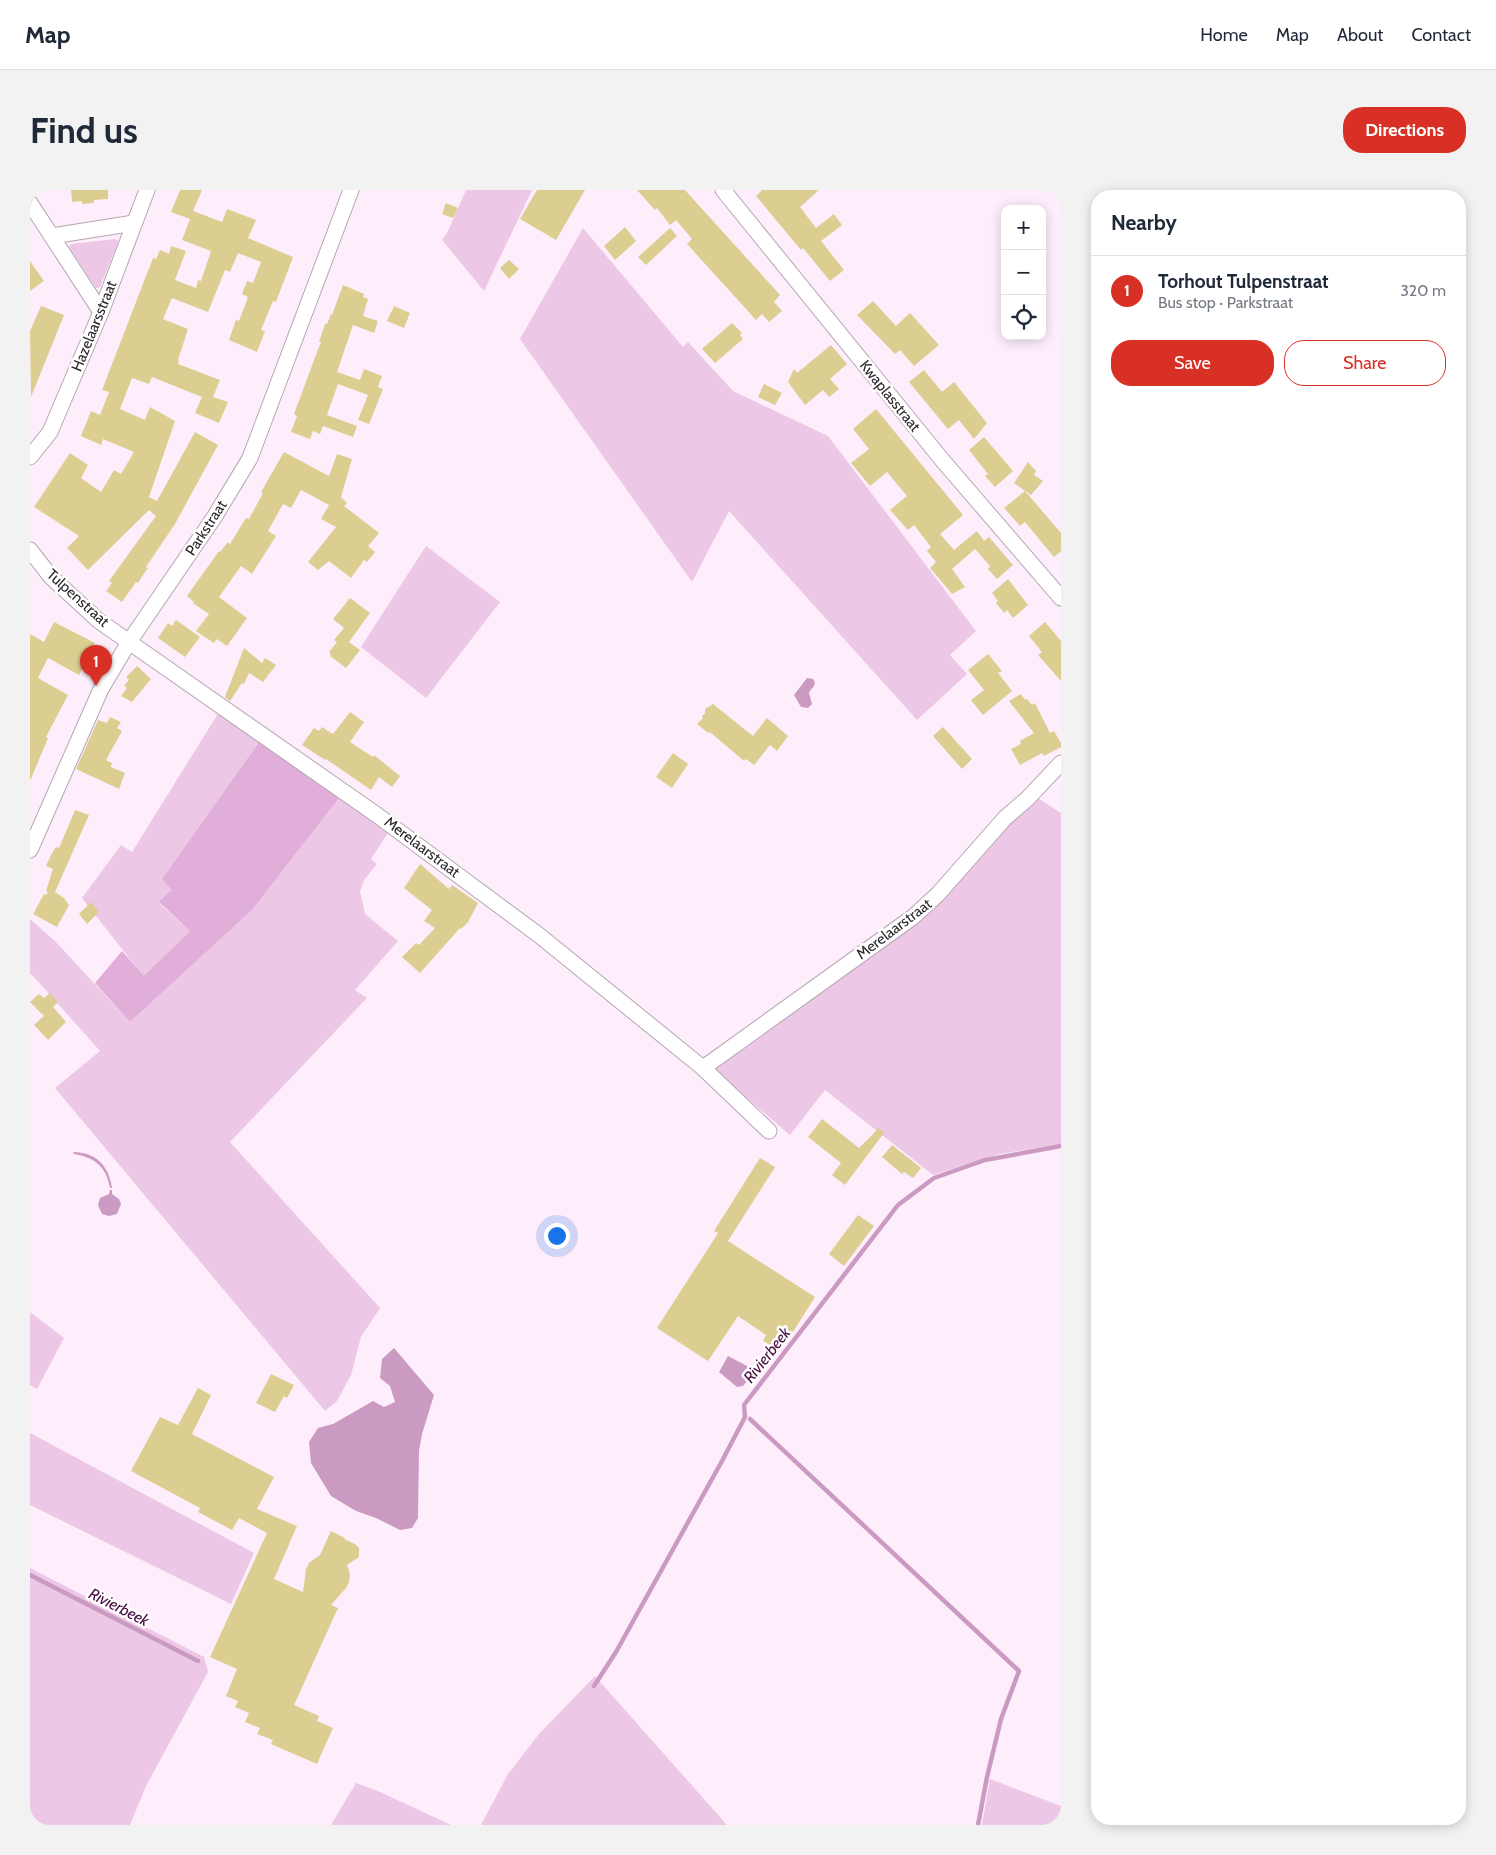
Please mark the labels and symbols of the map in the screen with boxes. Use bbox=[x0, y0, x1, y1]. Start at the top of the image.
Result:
street label: Hazelaarsstraat bbox=[68, 278, 120, 374]
street label: Kwaplasstraat bbox=[856, 357, 924, 435]
street label: Parkstraat bbox=[182, 497, 230, 559]
street label: Tulpenstraat bbox=[43, 565, 113, 631]
pin: 1 bbox=[80, 645, 112, 686]
street label: Merelaarstraat bbox=[381, 813, 463, 881]
street label: Merelaarstraat bbox=[853, 895, 935, 963]
your location bbox=[544, 1223, 570, 1249]
water label: Rivierbeek bbox=[740, 1323, 795, 1386]
water label: Rivierbeek bbox=[86, 1584, 153, 1631]

